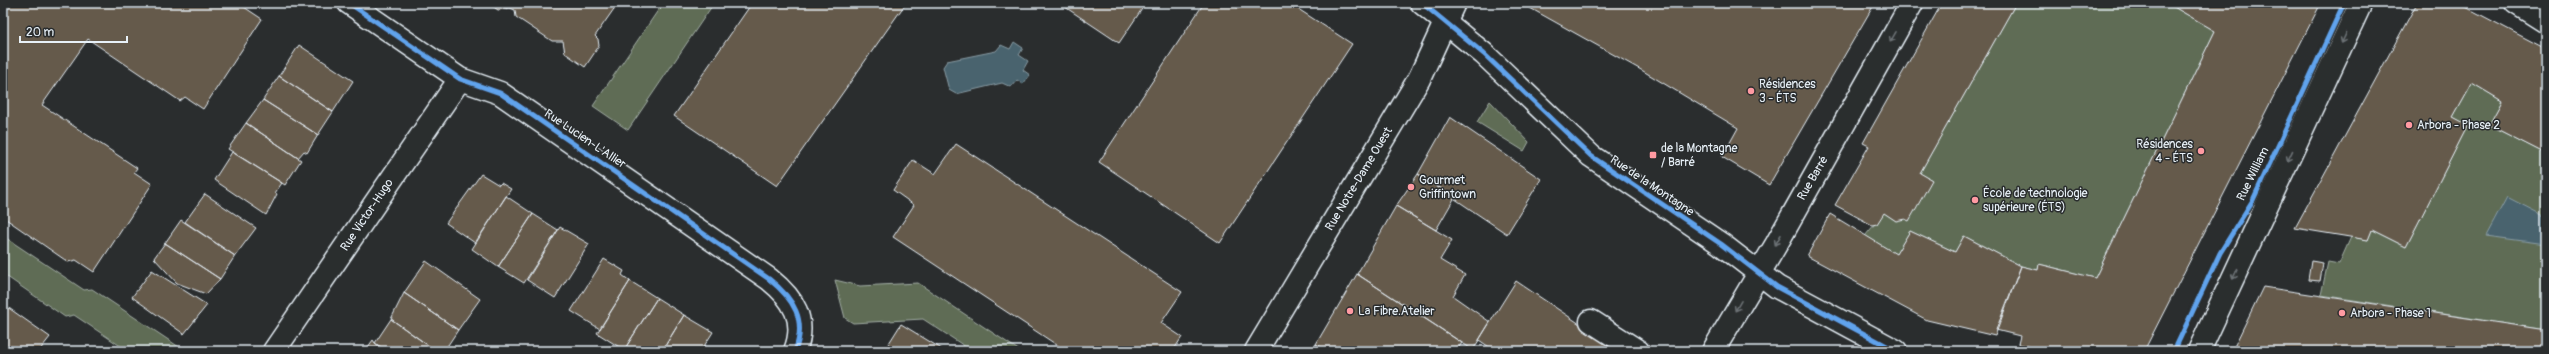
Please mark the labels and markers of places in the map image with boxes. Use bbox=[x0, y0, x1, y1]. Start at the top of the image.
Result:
place label: Résidences 3 - ÉTS bbox=[1759, 77, 1816, 106]
marker: Résidences 3 - ÉTS bbox=[1746, 86, 1756, 96]
place label: Arbora - Phase 2 bbox=[2417, 118, 2500, 133]
marker: Arbora - Phase 2 bbox=[2404, 120, 2414, 130]
place label: Résidences 4 - ÉTS bbox=[2136, 137, 2194, 166]
place label: de la Montagne / Barré bbox=[1661, 141, 1737, 170]
marker: Résidences 4 - ÉTS bbox=[2196, 146, 2206, 156]
marker: de la Montagne / Barré bbox=[1648, 150, 1658, 160]
place label: Gourmet Griffintown bbox=[1419, 173, 1476, 202]
marker: Gourmet Griffintown bbox=[1406, 182, 1416, 192]
place label: École de technologie supérieure (ÉTS) bbox=[1983, 185, 2088, 215]
marker: École de technologie supérieure (ÉTS) bbox=[1970, 195, 1980, 205]
place label: La Fibre.Atelier bbox=[1358, 304, 1435, 319]
marker: La Fibre.Atelier bbox=[1345, 306, 1355, 316]
place label: Arbora - Phase 1 bbox=[2350, 306, 2431, 321]
marker: Arbora - Phase 1 bbox=[2337, 308, 2347, 318]

